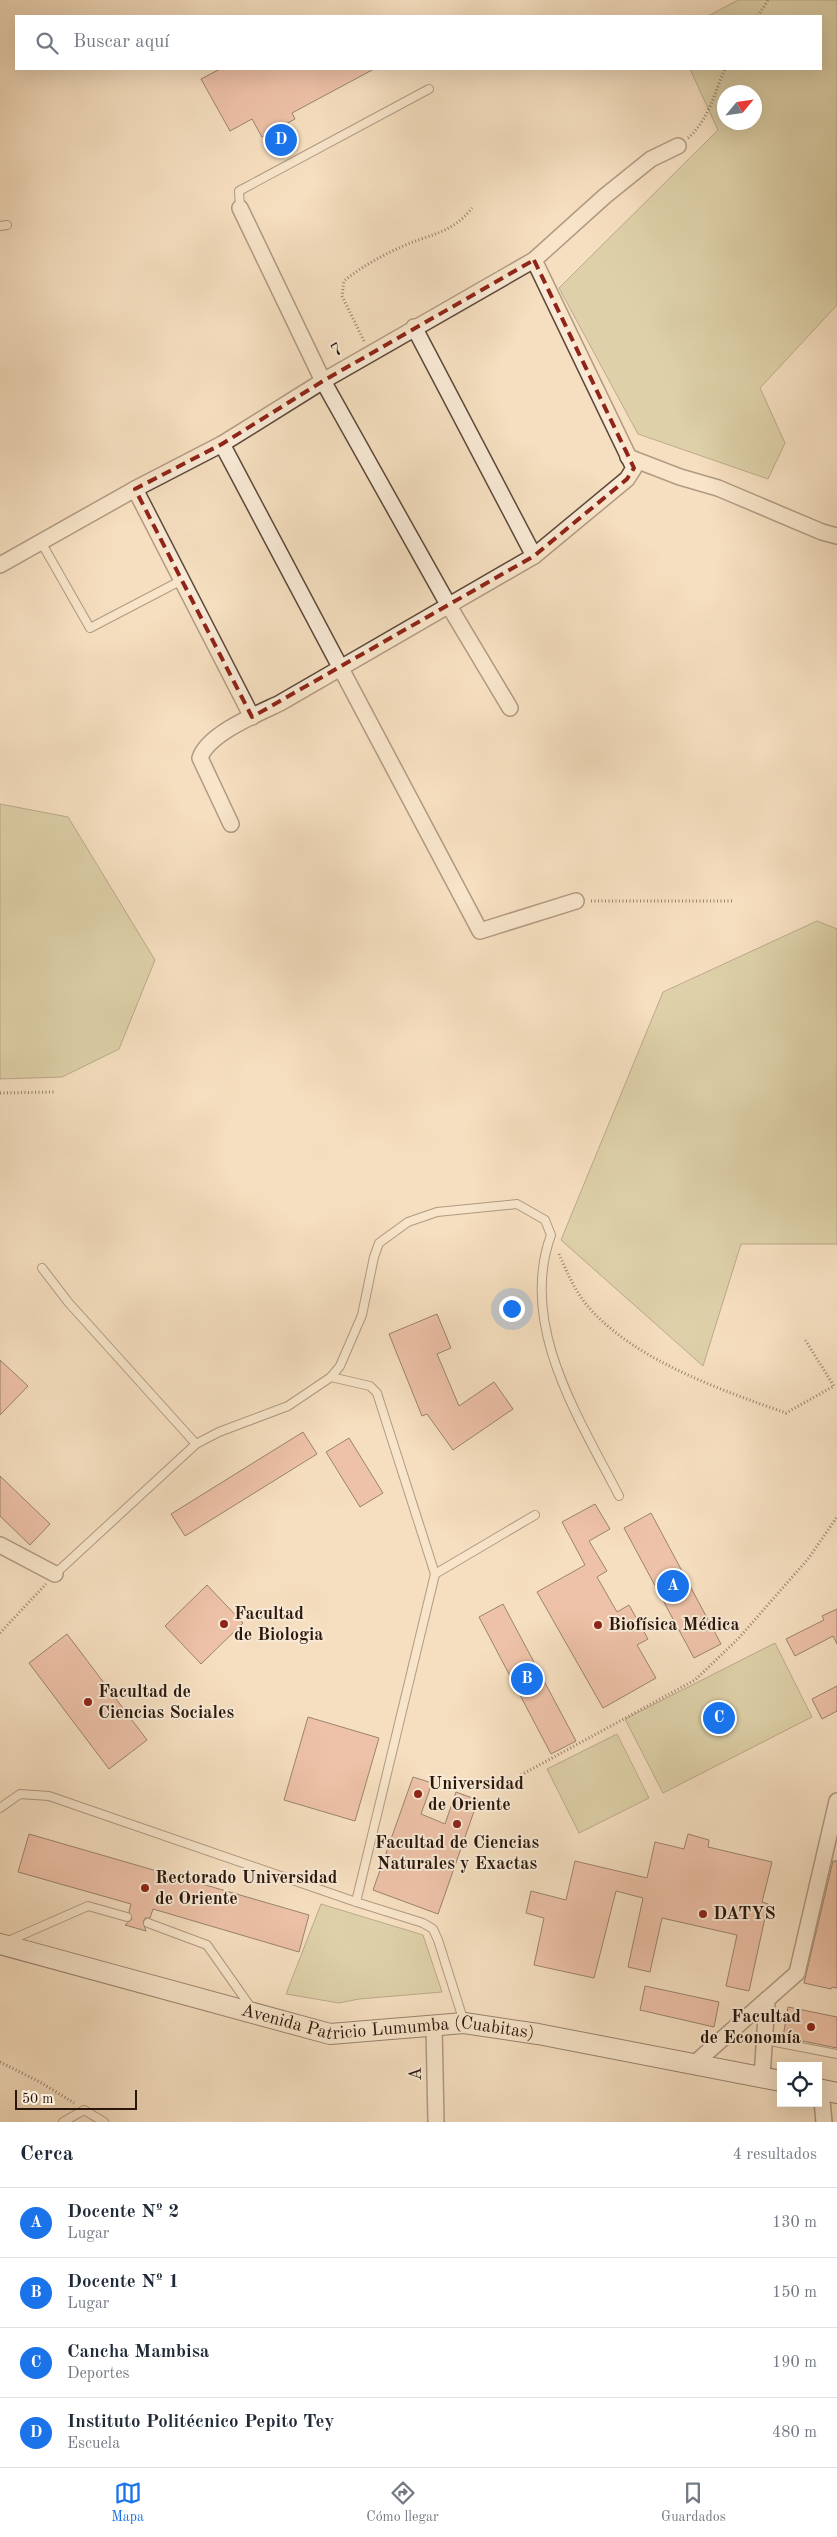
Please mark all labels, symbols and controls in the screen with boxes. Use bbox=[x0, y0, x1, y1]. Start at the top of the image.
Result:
search box bbox=[15, 15, 822, 70]
icon: search bbox=[33, 29, 61, 57]
text: Buscar aquí bbox=[73, 33, 169, 52]
north arrow bbox=[717, 85, 762, 130]
pin: D bbox=[265, 121, 297, 159]
street label: 7 bbox=[328, 340, 346, 360]
your location bbox=[499, 1296, 525, 1322]
pin: A bbox=[657, 1567, 689, 1605]
place label: Facultad de Biologia bbox=[234, 1605, 323, 1644]
place label: Biofísica Médica bbox=[608, 1616, 740, 1634]
marker: Facultad de Biologia bbox=[218, 1618, 230, 1630]
marker: Biofísica Médica bbox=[592, 1619, 604, 1631]
pin: B bbox=[511, 1660, 543, 1698]
place label: Facultad de Ciencias Sociales bbox=[98, 1683, 235, 1722]
marker: Facultad de Ciencias Sociales bbox=[82, 1696, 94, 1708]
pin: C bbox=[703, 1699, 735, 1737]
place label: Universidad de Oriente bbox=[428, 1775, 524, 1814]
marker: Universidad de Oriente bbox=[412, 1788, 424, 1800]
marker: Facultad de Ciencias Naturales y Exactas bbox=[451, 1818, 463, 1830]
place label: Facultad de Ciencias Naturales y Exactas bbox=[375, 1834, 540, 1873]
place label: Rectorado Universidad de Oriente bbox=[155, 1869, 338, 1908]
marker: Rectorado Universidad de Oriente bbox=[139, 1882, 151, 1894]
place label: DATYS bbox=[713, 1905, 776, 1923]
marker: DATYS bbox=[697, 1908, 709, 1920]
street label: Avenida Patricio Lumumba (Cuabitas) bbox=[239, 2001, 536, 2043]
place label: Facultad de Economía bbox=[700, 2008, 801, 2047]
marker: Facultad de Economía bbox=[805, 2021, 817, 2033]
map controls bbox=[777, 2062, 822, 2107]
button: locate bbox=[777, 2062, 822, 2107]
street label: A bbox=[407, 2067, 425, 2081]
scale bar bbox=[15, 2087, 138, 2110]
text: 50 m bbox=[22, 2092, 53, 2106]
text: Cerca bbox=[20, 2144, 73, 2165]
text: 4 resultados bbox=[733, 2147, 817, 2163]
text: Docente Nº 2 bbox=[67, 2203, 179, 2222]
text: A bbox=[30, 2215, 42, 2231]
text: 130 m bbox=[772, 2215, 817, 2231]
text: Lugar bbox=[67, 2226, 109, 2242]
text: Docente Nº 1 bbox=[67, 2273, 179, 2292]
text: B bbox=[30, 2285, 42, 2301]
text: 150 m bbox=[772, 2285, 817, 2301]
text: Lugar bbox=[67, 2296, 109, 2312]
text: Cancha Mambisa bbox=[67, 2343, 210, 2362]
text: C bbox=[31, 2355, 41, 2371]
text: 190 m bbox=[772, 2355, 817, 2371]
text: Deportes bbox=[67, 2366, 130, 2382]
text: Instituto Politécnico Pepito Tey bbox=[67, 2413, 334, 2432]
text: D bbox=[30, 2425, 42, 2441]
text: 480 m bbox=[772, 2425, 817, 2441]
text: Escuela bbox=[67, 2436, 120, 2452]
tab: Mapa bbox=[111, 2479, 144, 2526]
tab: Cómo llegar bbox=[366, 2479, 439, 2526]
tab: Guardados bbox=[661, 2479, 726, 2526]

